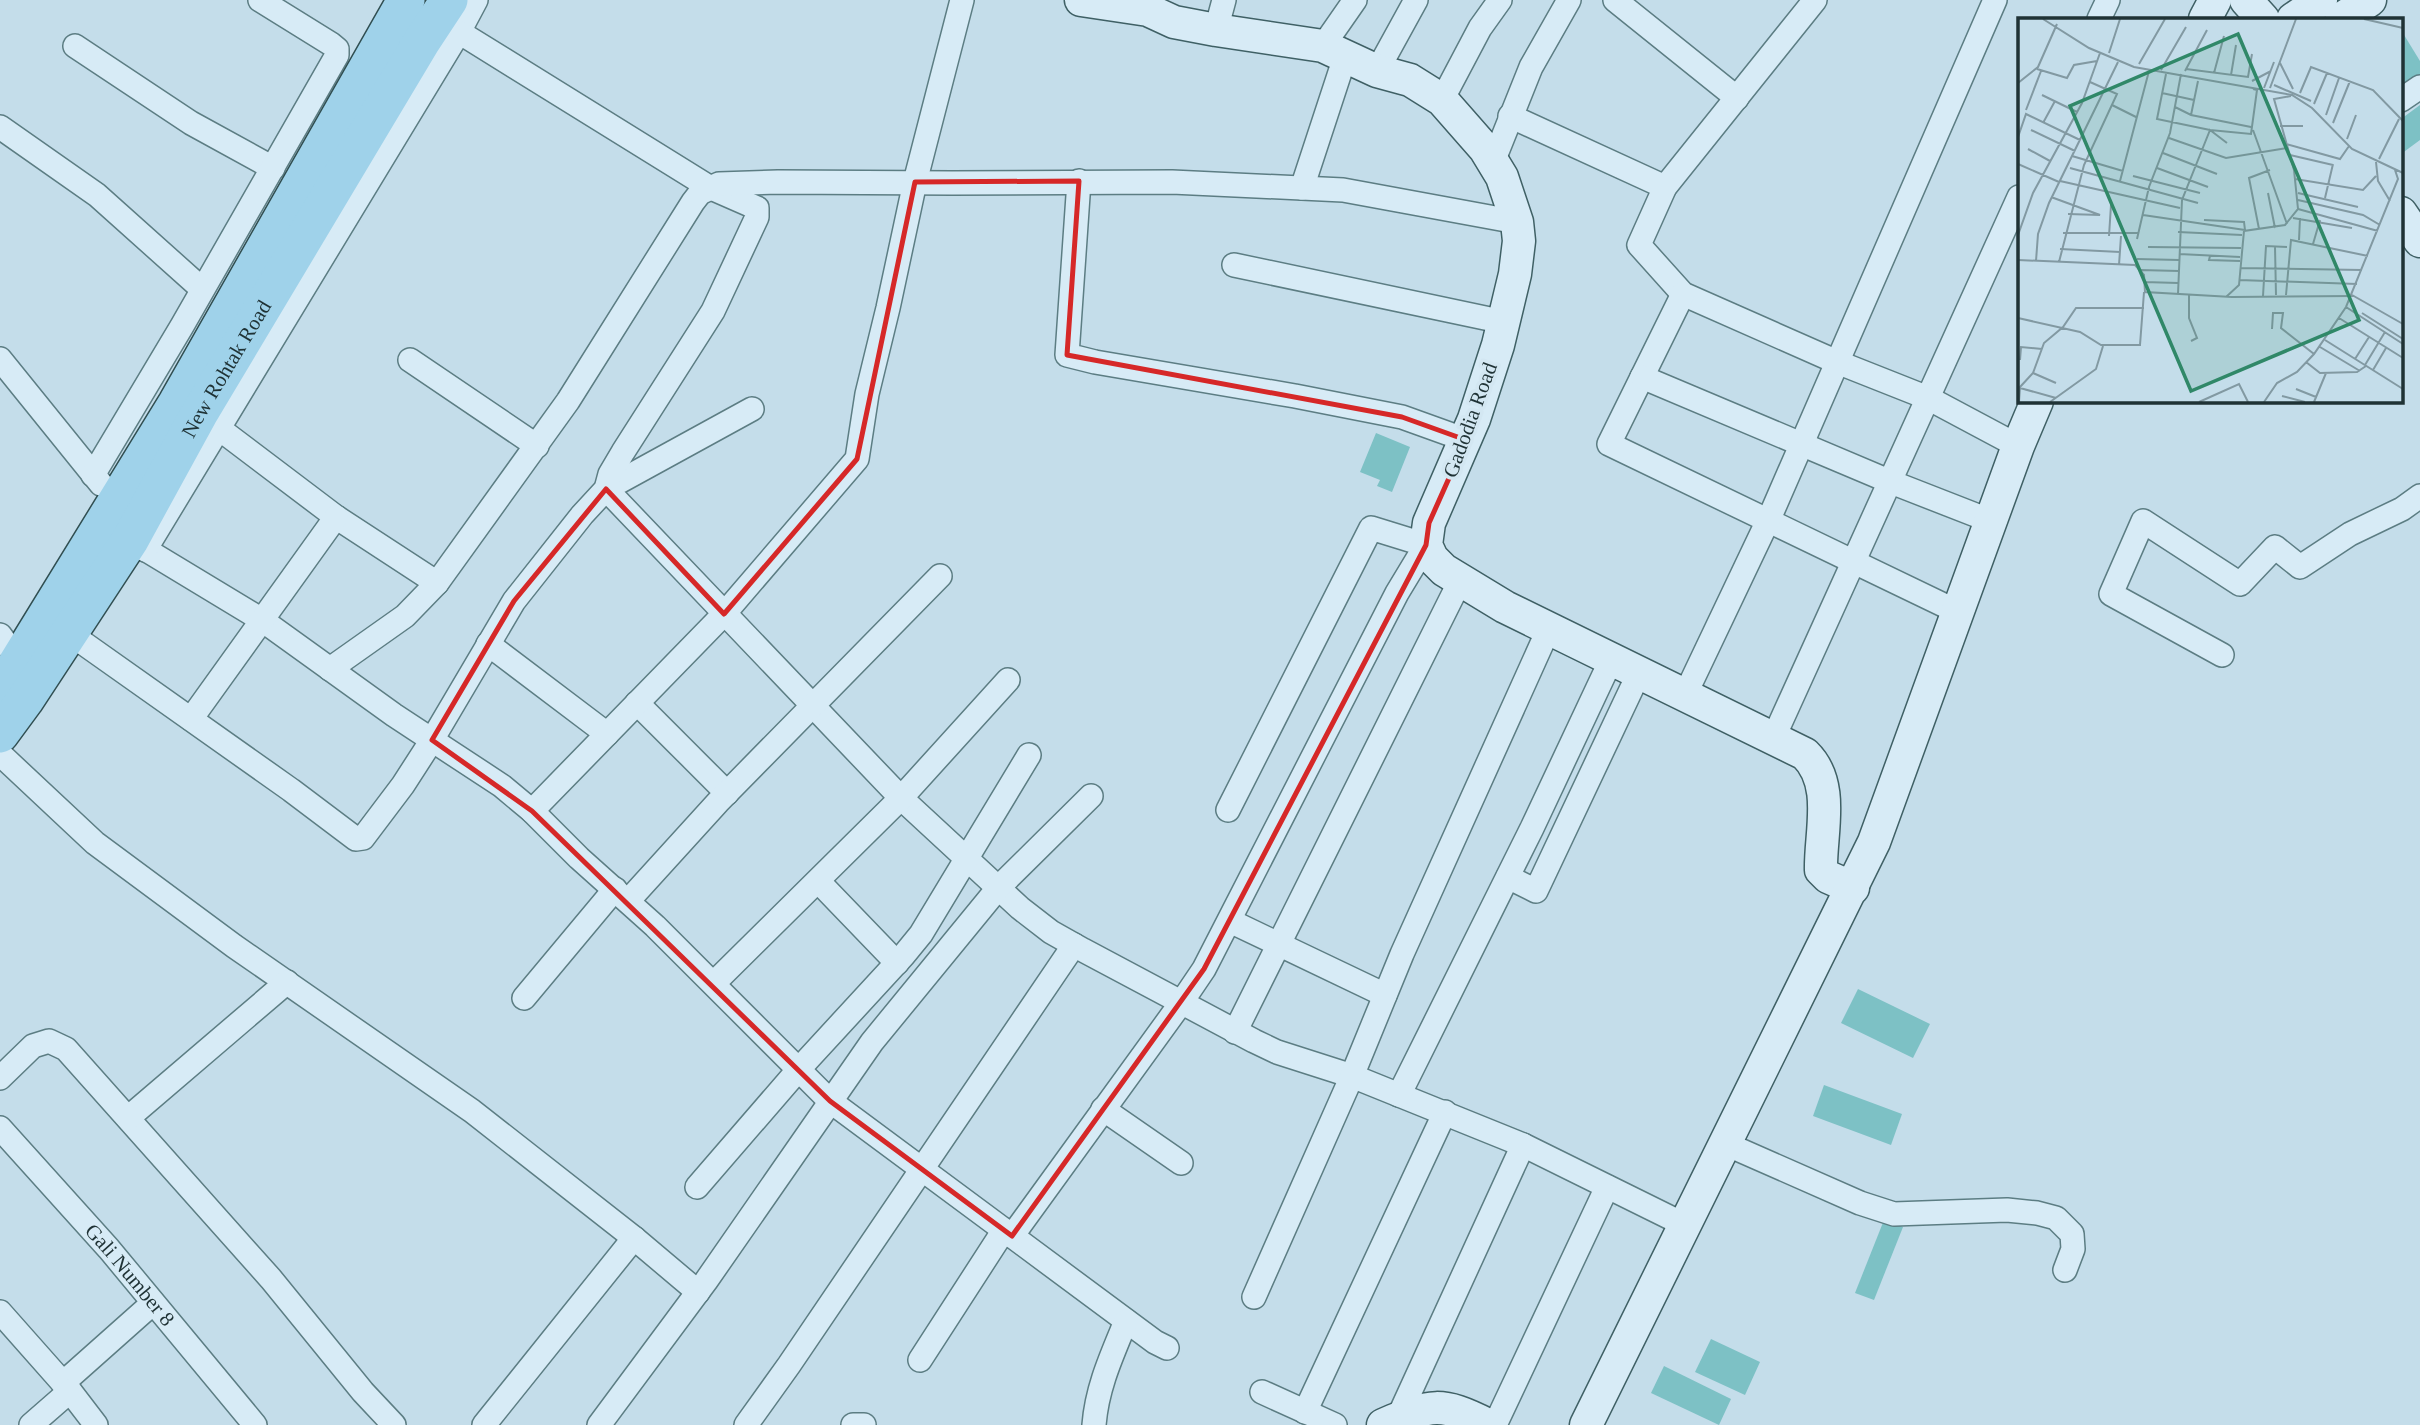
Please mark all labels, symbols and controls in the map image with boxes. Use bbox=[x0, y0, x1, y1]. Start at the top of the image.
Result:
inset map bbox=[2018, 18, 2402, 402]
street label: New Rohtak Road bbox=[177, 296, 276, 442]
street label: Gadodia Road bbox=[1438, 359, 1502, 481]
street label: Gali Number 8 bbox=[80, 1219, 180, 1331]

